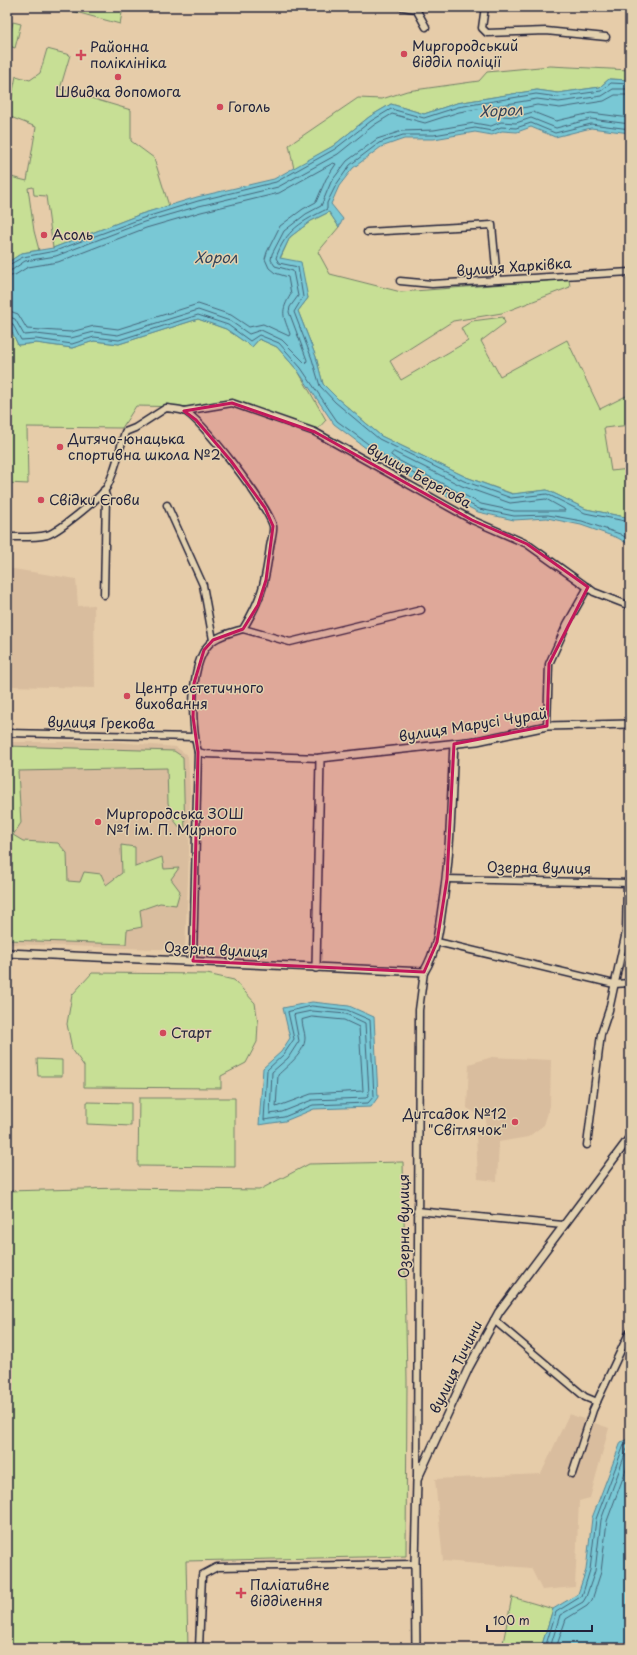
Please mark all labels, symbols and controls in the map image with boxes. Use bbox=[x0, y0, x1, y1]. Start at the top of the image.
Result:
place label: Миргородський відділ поліції bbox=[412, 35, 518, 72]
place label: Районна поліклініка bbox=[90, 36, 167, 73]
marker: Районна поліклініка bbox=[75, 49, 87, 61]
marker: Миргородський відділ поліції bbox=[399, 49, 409, 59]
marker: Швидка допомога bbox=[113, 72, 123, 82]
place label: Швидка допомога bbox=[55, 81, 181, 102]
place label: Гоголь bbox=[228, 96, 270, 117]
water label: Хорол bbox=[479, 97, 523, 122]
marker: Гоголь bbox=[215, 102, 225, 112]
place label: Асоль bbox=[52, 224, 93, 245]
marker: Асоль bbox=[39, 230, 49, 240]
water label: Хорол bbox=[194, 245, 238, 268]
street label: вулиця Харківка bbox=[456, 252, 573, 281]
place label: Дитячо-юнацька спортивна школа №2 bbox=[67, 428, 221, 465]
street label: вулиця Берегова bbox=[363, 438, 476, 513]
marker: Дитячо-юнацька спортивна школа №2 bbox=[55, 442, 65, 452]
place label: Свідки Єгови bbox=[49, 489, 140, 510]
marker: Свідки Єгови bbox=[36, 495, 46, 505]
place label: Центр естетичного виховання bbox=[135, 677, 264, 714]
marker: Центр естетичного виховання bbox=[122, 691, 132, 701]
street label: вулиця Марусі Чурай bbox=[397, 702, 549, 747]
street label: вулиця Грекова bbox=[47, 711, 155, 734]
place label: Миргородська ЗОШ №1 ім. П. Мирного bbox=[106, 803, 244, 840]
marker: Миргородська ЗОШ №1 ім. П. Мирного bbox=[93, 817, 103, 827]
street label: Озерна вулиця bbox=[487, 856, 591, 879]
street label: Озерна вулиця bbox=[163, 936, 269, 963]
place label: Старт bbox=[171, 1022, 212, 1043]
marker: Старт bbox=[158, 1028, 168, 1038]
place label: Дитсадок №12 "Світлячок" bbox=[402, 1103, 507, 1140]
marker: Дитсадок №12 "Світлячок" bbox=[510, 1117, 520, 1127]
street label: Озерна вулиця bbox=[393, 1174, 414, 1278]
street label: вулиця Тичини bbox=[424, 1317, 487, 1417]
place label: Паліативне відділення bbox=[250, 1574, 330, 1611]
marker: Паліативне відділення bbox=[235, 1587, 247, 1599]
scale bar bbox=[487, 1607, 592, 1633]
text: 100 m bbox=[493, 1611, 530, 1629]

